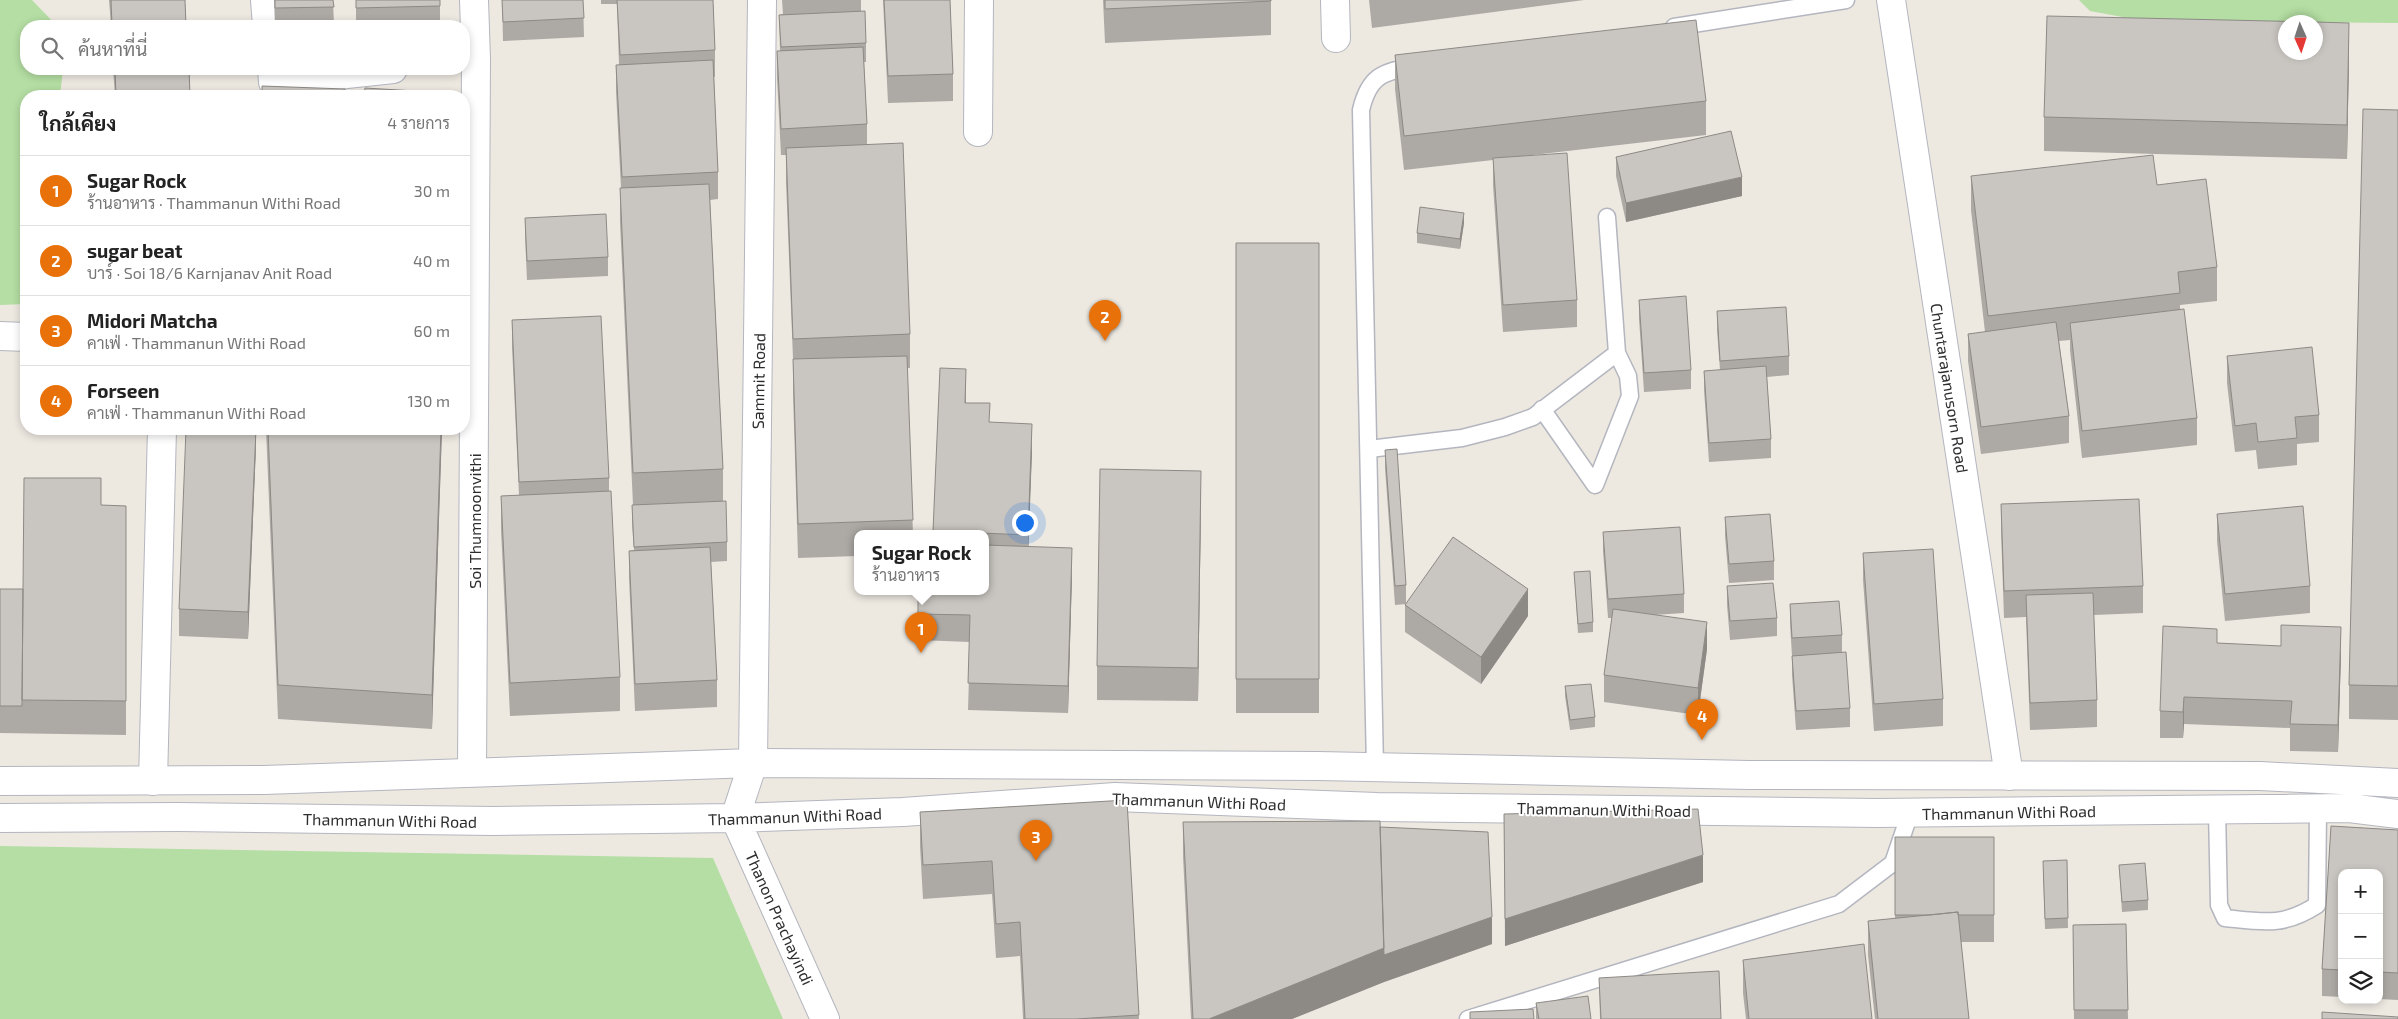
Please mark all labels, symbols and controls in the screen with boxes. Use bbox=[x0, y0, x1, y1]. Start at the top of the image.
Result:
north arrow bbox=[2278, 15, 2323, 60]
search box bbox=[20, 20, 470, 75]
icon: search bbox=[38, 34, 66, 62]
text: ค้นหาที่นี่ bbox=[78, 37, 147, 60]
text: ใกล้เคียง bbox=[40, 110, 116, 135]
text: 4 รายการ bbox=[387, 113, 450, 132]
text: Sugar Rock bbox=[87, 169, 187, 192]
text: 1 bbox=[53, 181, 59, 200]
text: 30 m bbox=[414, 181, 450, 200]
text: ร้านอาหาร · Thammanun Withi Road bbox=[87, 193, 341, 212]
text: sugar beat bbox=[87, 239, 183, 262]
text: 2 bbox=[51, 251, 61, 270]
text: 40 m bbox=[413, 251, 450, 270]
text: บาร์ · Soi 18/6 Karnjanav Anit Road bbox=[87, 263, 332, 282]
pin: 2 bbox=[1089, 300, 1121, 341]
street label: Chuntarajanusorn Road bbox=[1926, 302, 1973, 474]
text: Midori Matcha bbox=[87, 309, 218, 332]
text: 3 bbox=[51, 321, 61, 340]
text: 60 m bbox=[414, 321, 450, 340]
text: คาเฟ่ · Thammanun Withi Road bbox=[87, 333, 306, 352]
street label: Sammit Road bbox=[748, 333, 768, 429]
text: Forseen bbox=[87, 379, 160, 402]
text: 4 bbox=[51, 391, 61, 410]
text: 130 m bbox=[408, 391, 450, 410]
text: คาเฟ่ · Thammanun Withi Road bbox=[87, 403, 306, 422]
street label: Soi Thumnoonvithi bbox=[465, 453, 484, 589]
your location bbox=[1012, 510, 1038, 536]
popup bbox=[854, 530, 989, 595]
text: Sugar Rock bbox=[872, 541, 971, 564]
text: ร้านอาหาร bbox=[872, 565, 940, 584]
pin: 1 bbox=[905, 612, 937, 653]
pin: 4 bbox=[1686, 699, 1718, 740]
street label: Thammanun Withi Road bbox=[1112, 788, 1286, 814]
street label: Thammanun Withi Road bbox=[1517, 798, 1691, 820]
street label: Thammanun Withi Road bbox=[1922, 801, 2096, 823]
street label: Thammanun Withi Road bbox=[708, 803, 882, 829]
street label: Thammanun Withi Road bbox=[303, 809, 477, 831]
pin: 3 bbox=[1020, 820, 1052, 861]
street label: Thanon Prachayindi bbox=[742, 848, 818, 988]
map controls bbox=[2338, 869, 2383, 1004]
button: + bbox=[2338, 869, 2383, 914]
button: − bbox=[2338, 914, 2383, 959]
button: layers bbox=[2338, 959, 2383, 1004]

